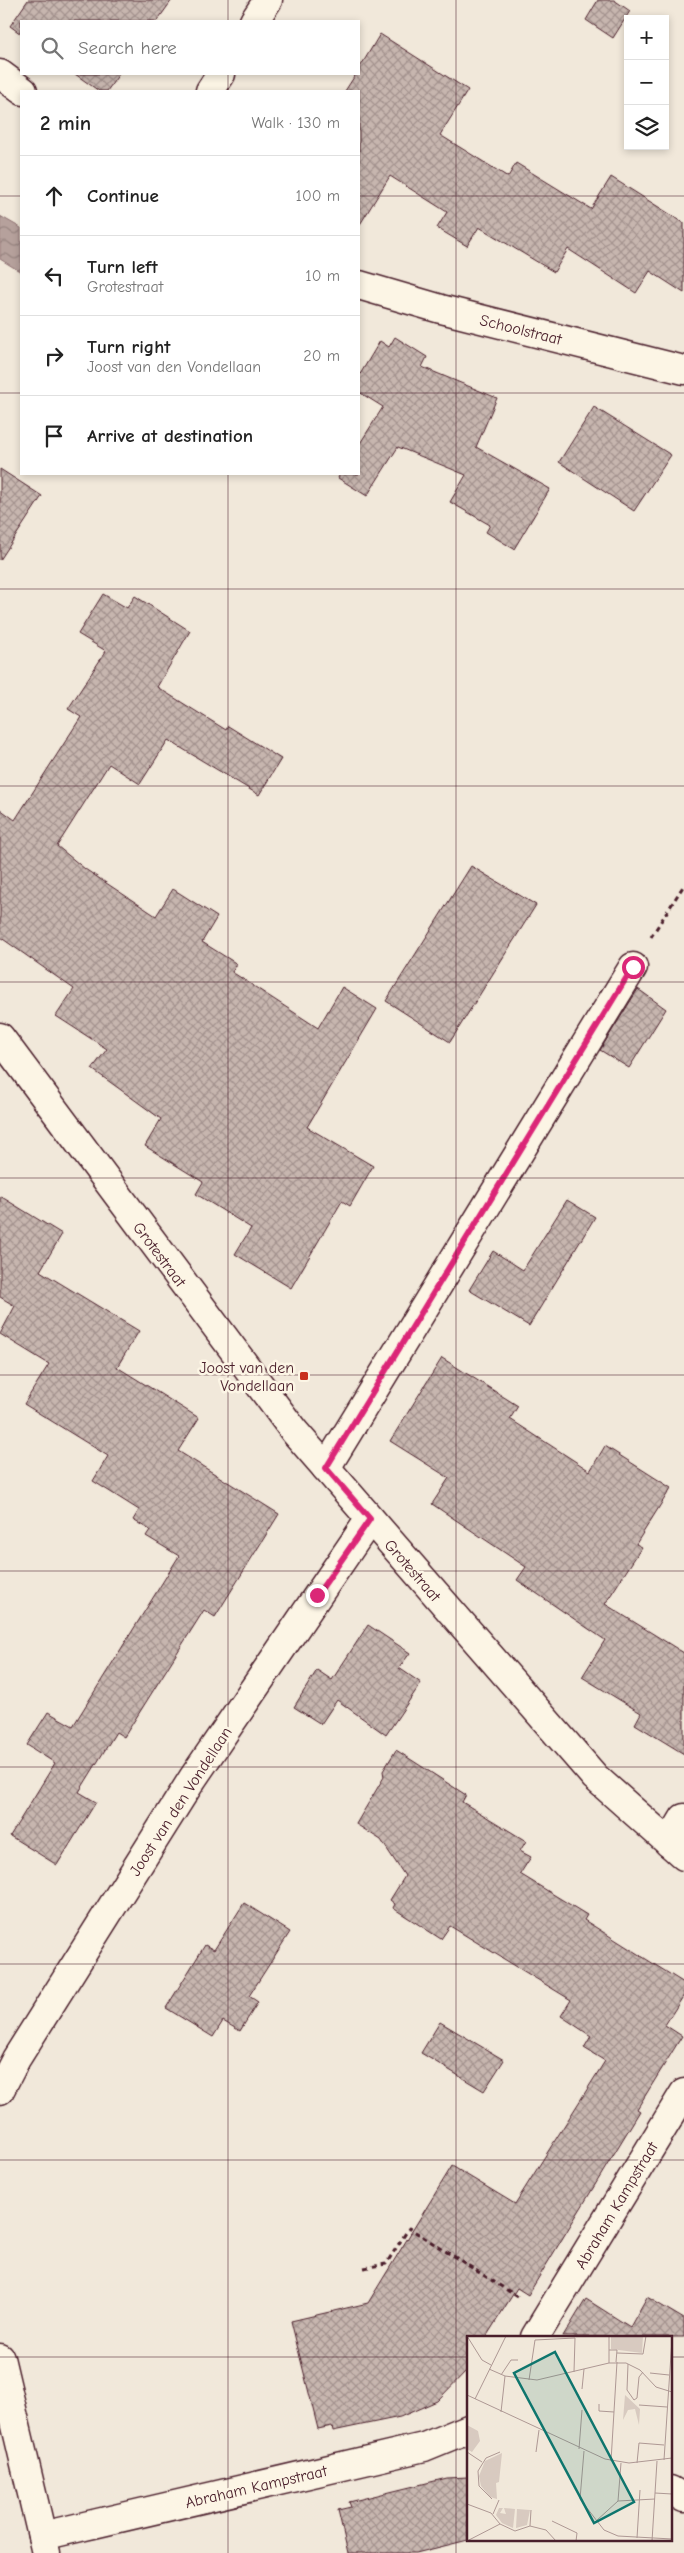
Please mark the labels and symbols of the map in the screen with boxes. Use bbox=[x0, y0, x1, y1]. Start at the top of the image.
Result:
street label: Schoolstraat bbox=[478, 311, 564, 349]
route start bbox=[622, 956, 645, 979]
street label: Grotestraat bbox=[129, 1219, 190, 1291]
place label: Joost van den Vondellaan bbox=[199, 1359, 294, 1395]
marker: Joost van den Vondellaan bbox=[298, 1370, 310, 1382]
street label: Grotestraat bbox=[380, 1536, 444, 1606]
route end bbox=[306, 1584, 329, 1607]
street label: Joost van den Vondellaan bbox=[126, 1724, 236, 1879]
street label: Abraham Kampstraat bbox=[572, 2138, 662, 2272]
inset map bbox=[467, 2336, 672, 2540]
street label: Abraham Kampstraat bbox=[184, 2462, 329, 2512]

